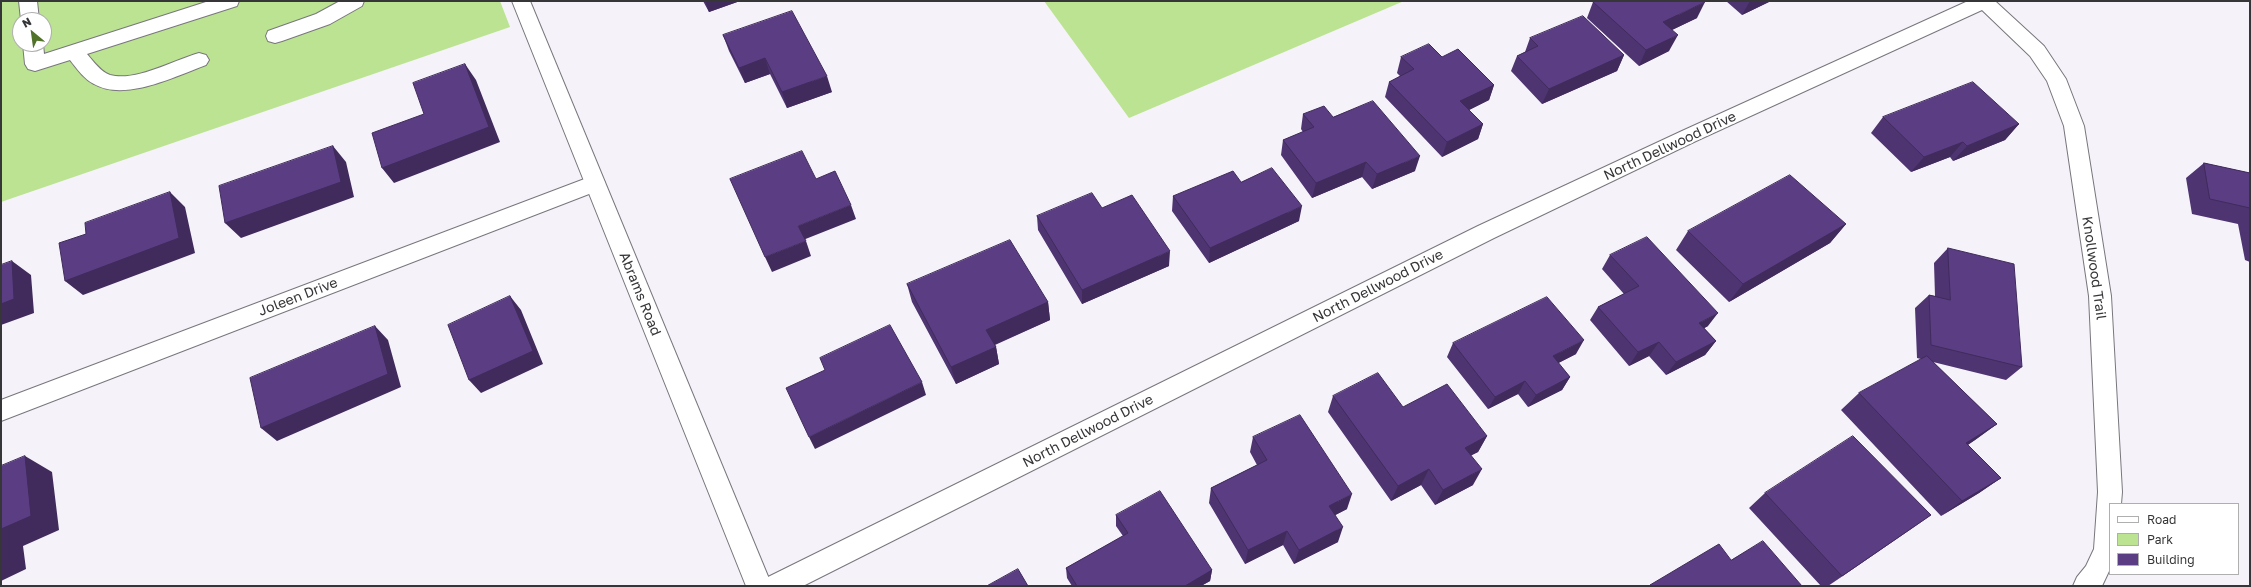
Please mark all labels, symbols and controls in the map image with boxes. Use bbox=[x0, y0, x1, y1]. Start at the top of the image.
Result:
north arrow bbox=[12, 12, 52, 52]
text: N bbox=[20, 14, 33, 30]
street label: North Dellwood Drive bbox=[1601, 108, 1739, 184]
street label: Knollwood Trail bbox=[2078, 215, 2110, 321]
street label: North Dellwood Drive bbox=[1310, 246, 1446, 326]
street label: Abrams Road bbox=[616, 250, 664, 338]
street label: Joleen Drive bbox=[256, 274, 340, 320]
street label: North Dellwood Drive bbox=[1020, 391, 1156, 471]
legend bbox=[2109, 503, 2239, 575]
text: Road bbox=[2147, 512, 2176, 527]
text: Park bbox=[2147, 532, 2173, 547]
text: Building bbox=[2147, 552, 2195, 567]

